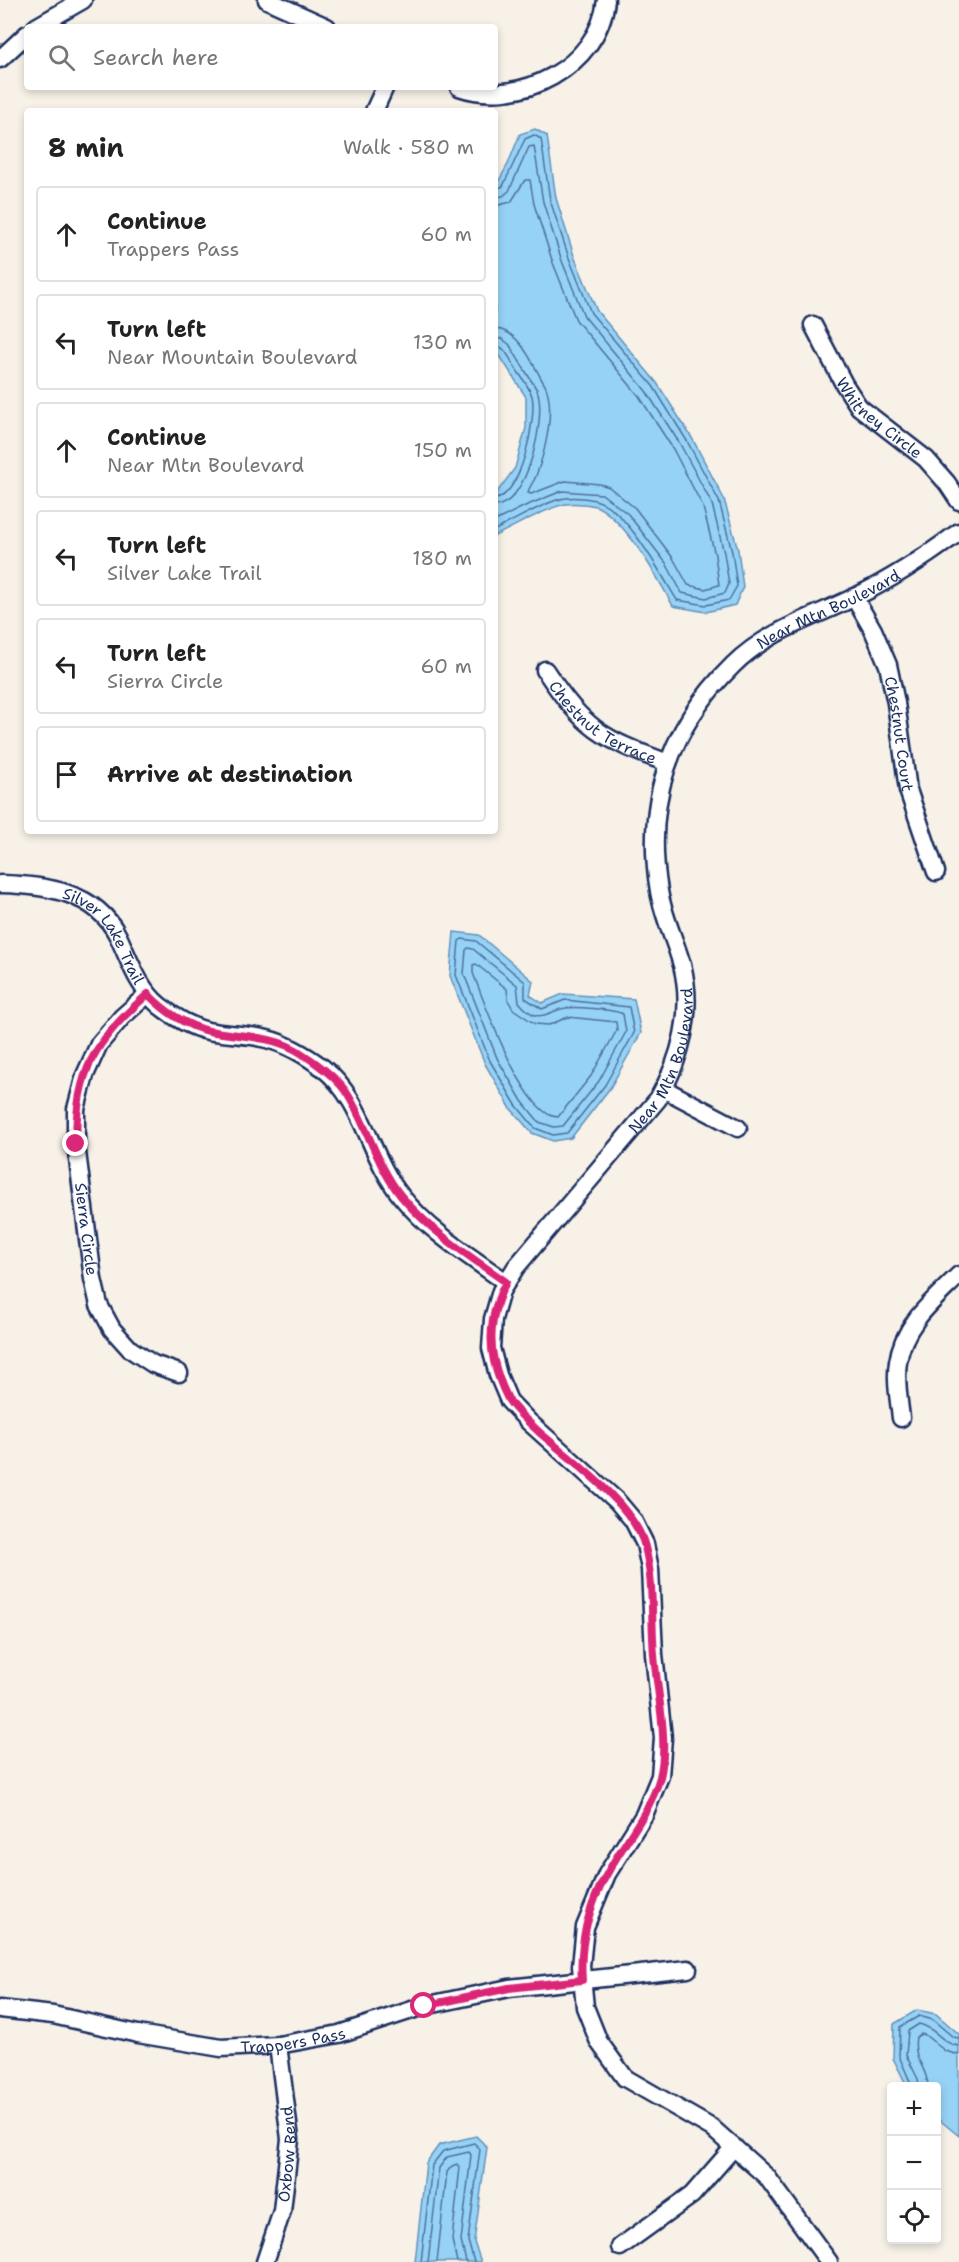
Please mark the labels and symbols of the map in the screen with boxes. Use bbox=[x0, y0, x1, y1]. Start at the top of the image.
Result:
street label: Whitney Circle bbox=[832, 373, 927, 463]
street label: Near Mtn Boulevard bbox=[752, 564, 904, 654]
street label: Chestnut Court bbox=[880, 674, 919, 793]
street label: Chestnut Terrace bbox=[545, 676, 659, 768]
street label: Silver Lake Trail bbox=[60, 882, 149, 988]
street label: Near Mtn Boulevard bbox=[623, 987, 697, 1138]
route end bbox=[62, 1130, 88, 1156]
street label: Sierra Circle bbox=[70, 1181, 103, 1276]
route start bbox=[410, 1992, 436, 2018]
street label: Trappers Pass bbox=[240, 2022, 348, 2057]
street label: Oxbow Bend bbox=[273, 2105, 301, 2203]

